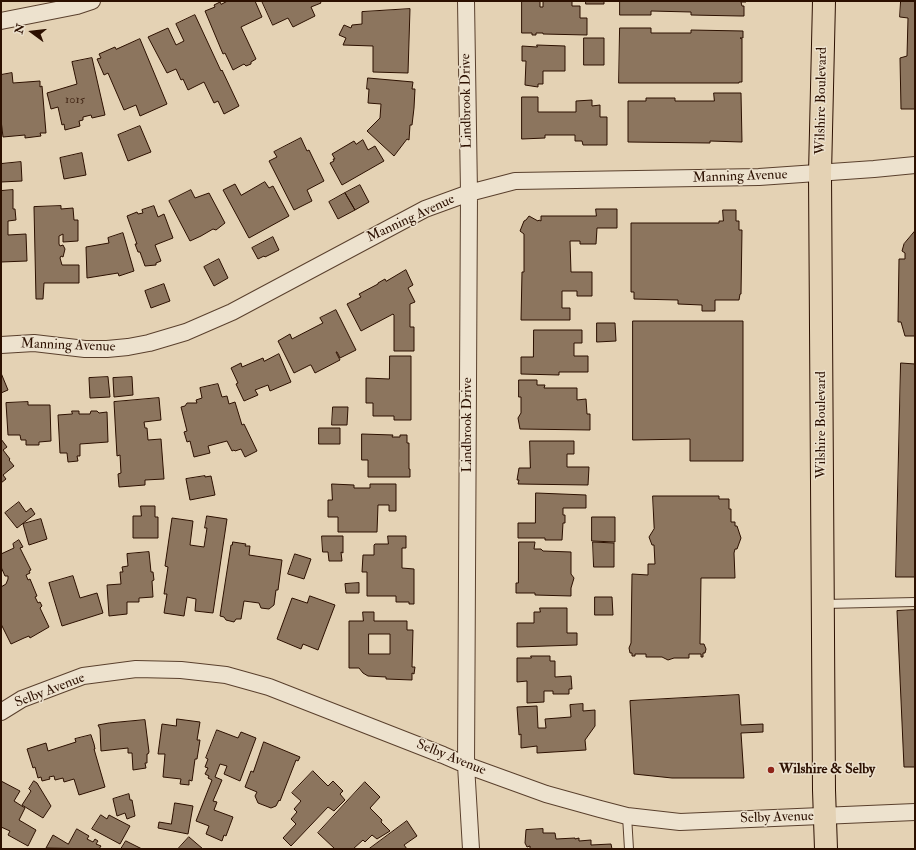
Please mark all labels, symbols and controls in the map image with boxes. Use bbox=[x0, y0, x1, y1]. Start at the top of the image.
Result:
north arrow bbox=[12, 12, 52, 52]
text: N bbox=[12, 22, 27, 35]
street label: Wilshire Boulevard bbox=[813, 47, 831, 155]
street label: Lindbrook Drive bbox=[458, 53, 476, 149]
house number: 1015 bbox=[65, 93, 85, 107]
street label: Manning Avenue bbox=[692, 167, 788, 187]
street label: Manning Avenue bbox=[364, 191, 458, 247]
street label: Manning Avenue bbox=[20, 336, 116, 356]
street label: Wilshire Boulevard bbox=[814, 371, 830, 479]
street label: Lindbrook Drive bbox=[460, 377, 476, 473]
street label: Selby Avenue bbox=[13, 670, 87, 712]
street label: Selby Avenue bbox=[414, 736, 488, 780]
place label: Wilshire & Selby bbox=[779, 762, 875, 778]
marker: Wilshire & Selby bbox=[766, 765, 776, 775]
street label: Selby Avenue bbox=[740, 808, 814, 828]

